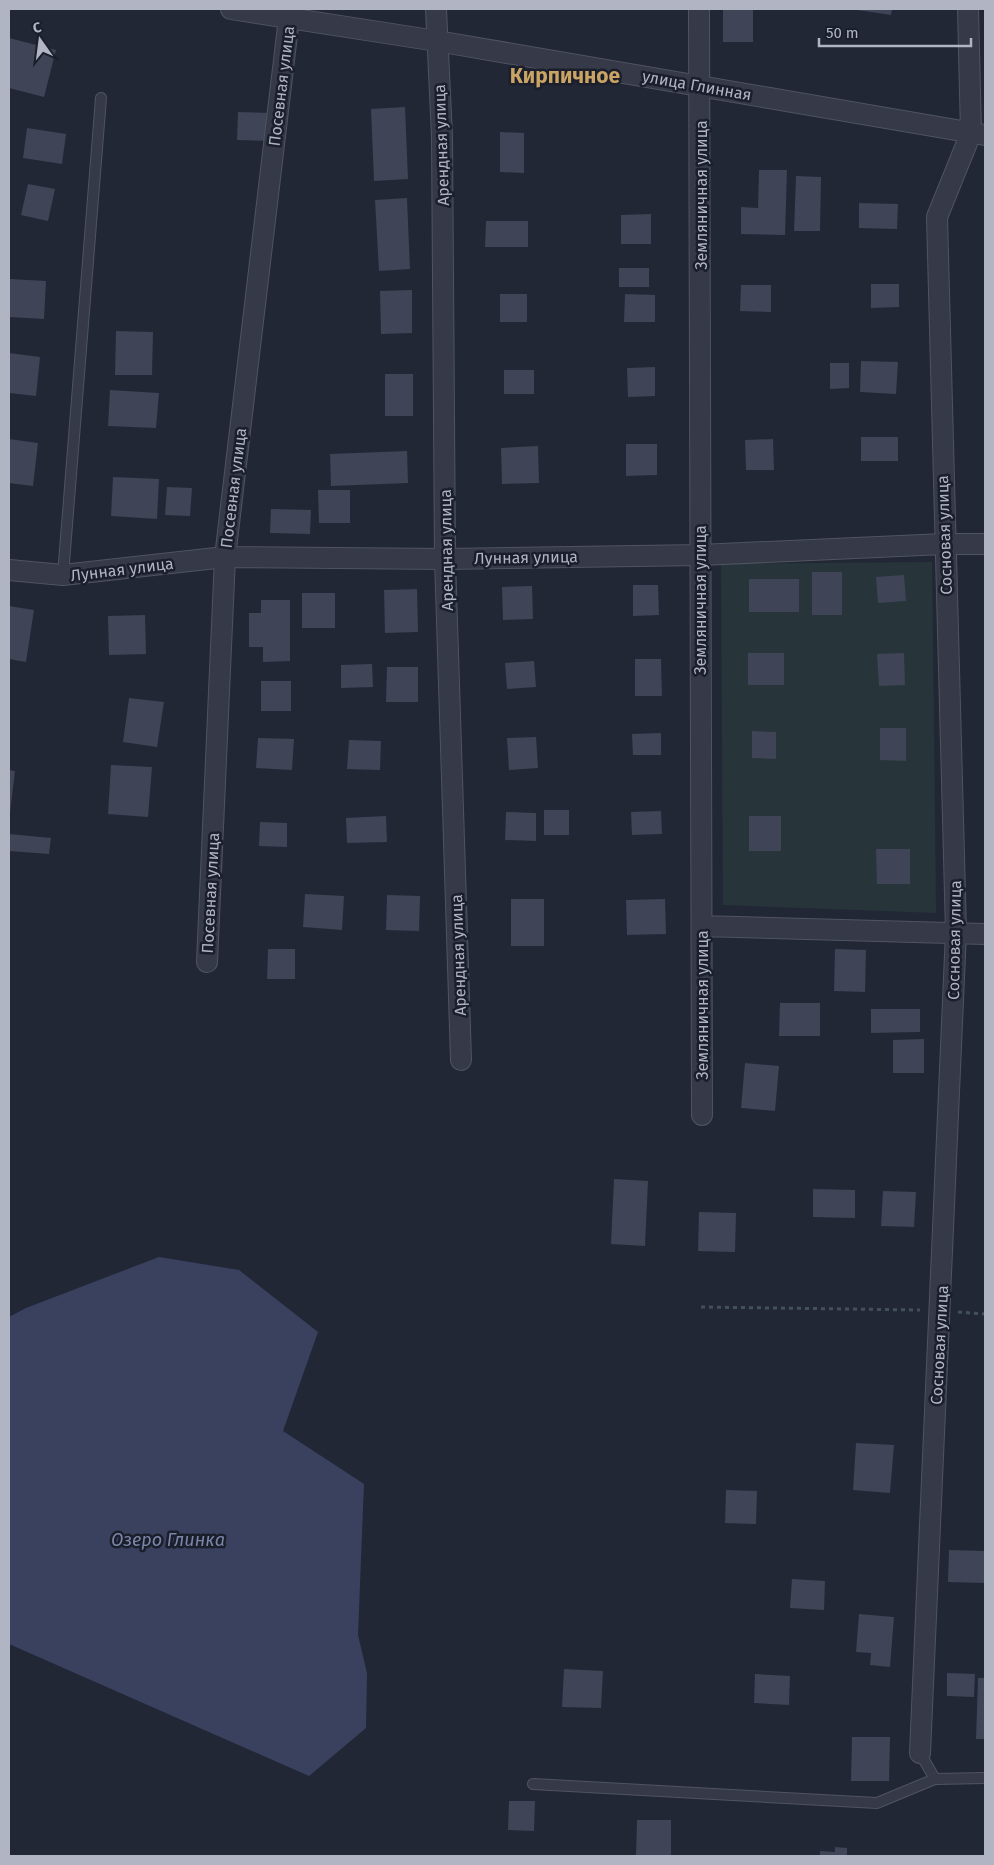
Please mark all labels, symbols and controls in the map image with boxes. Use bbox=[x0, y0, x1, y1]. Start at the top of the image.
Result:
north arrow bbox=[15, 15, 65, 65]
scale bar bbox=[819, 15, 972, 47]
text: С bbox=[31, 19, 43, 37]
text: 50 m bbox=[826, 24, 859, 42]
street label: Посевная улица bbox=[265, 25, 298, 147]
district label: Кирпичное bbox=[510, 63, 621, 89]
street label: улица Глинная bbox=[641, 67, 753, 104]
street label: Арендная улица bbox=[430, 84, 453, 206]
street label: Земляничная улица bbox=[692, 120, 711, 270]
street label: Посевная улица bbox=[217, 427, 250, 549]
street label: Сосновая улица bbox=[933, 475, 956, 595]
street label: Арендная улица bbox=[436, 489, 457, 611]
street label: Земляничная улица bbox=[691, 525, 710, 675]
street label: Лунная улица bbox=[474, 547, 578, 568]
street label: Лунная улица bbox=[69, 554, 175, 585]
street label: Посевная улица bbox=[198, 832, 223, 954]
street label: Сосновая улица bbox=[944, 880, 965, 1000]
street label: Арендная улица bbox=[447, 894, 470, 1016]
street label: Земляничная улица bbox=[693, 930, 712, 1080]
street label: Сосновая улица bbox=[927, 1285, 952, 1405]
water label: Озеро Глинка bbox=[111, 1529, 225, 1551]

